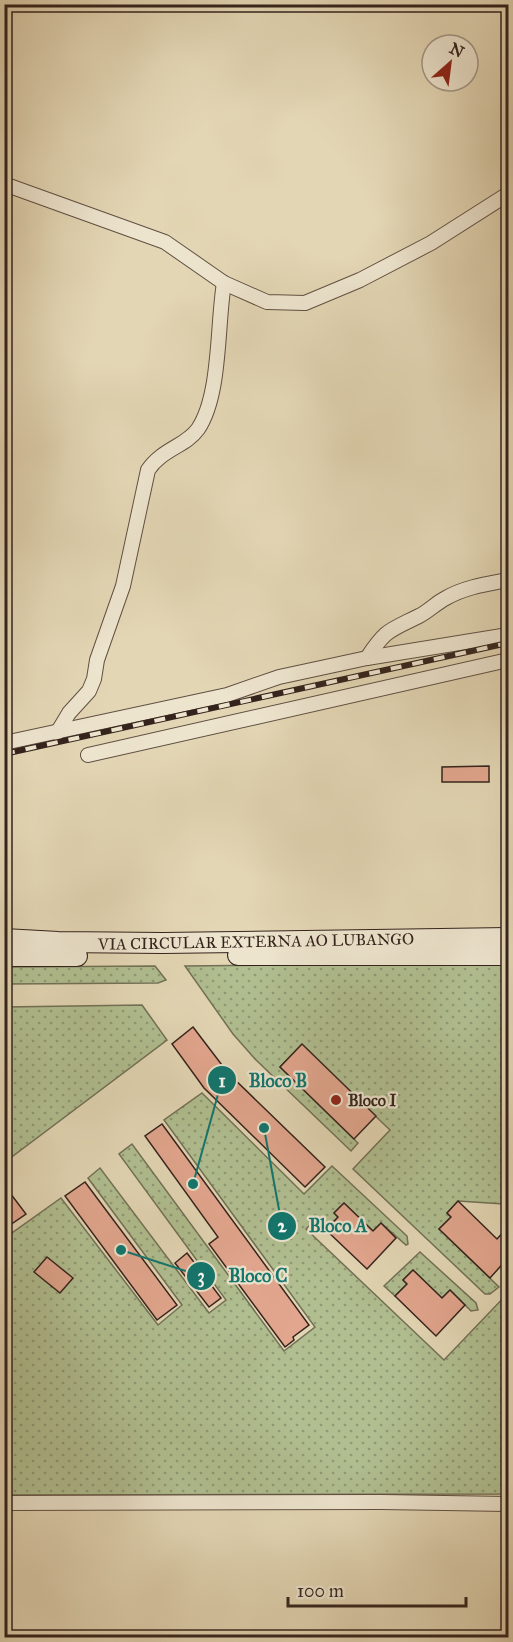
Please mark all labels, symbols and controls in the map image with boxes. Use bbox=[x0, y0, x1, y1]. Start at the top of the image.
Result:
north arrow bbox=[420, 33, 480, 93]
text: N bbox=[446, 39, 468, 62]
street label: VIA CIRCULAR EXTERNA AO LUBANGO bbox=[97, 929, 414, 954]
callout: Bloco B bbox=[207, 1062, 319, 1098]
text: 1 bbox=[218, 1070, 226, 1092]
text: Bloco B bbox=[249, 1070, 307, 1092]
place label: Bloco I bbox=[348, 1091, 396, 1110]
marker: Bloco I bbox=[329, 1093, 343, 1107]
callout: Bloco A bbox=[267, 1208, 379, 1244]
text: 2 bbox=[278, 1215, 288, 1237]
text: Bloco A bbox=[309, 1215, 368, 1237]
callout: Bloco C bbox=[186, 1258, 299, 1294]
text: 3 bbox=[197, 1265, 205, 1288]
text: Bloco C bbox=[229, 1265, 287, 1287]
scale bar bbox=[288, 1570, 466, 1608]
text: 100 m bbox=[297, 1580, 344, 1602]

